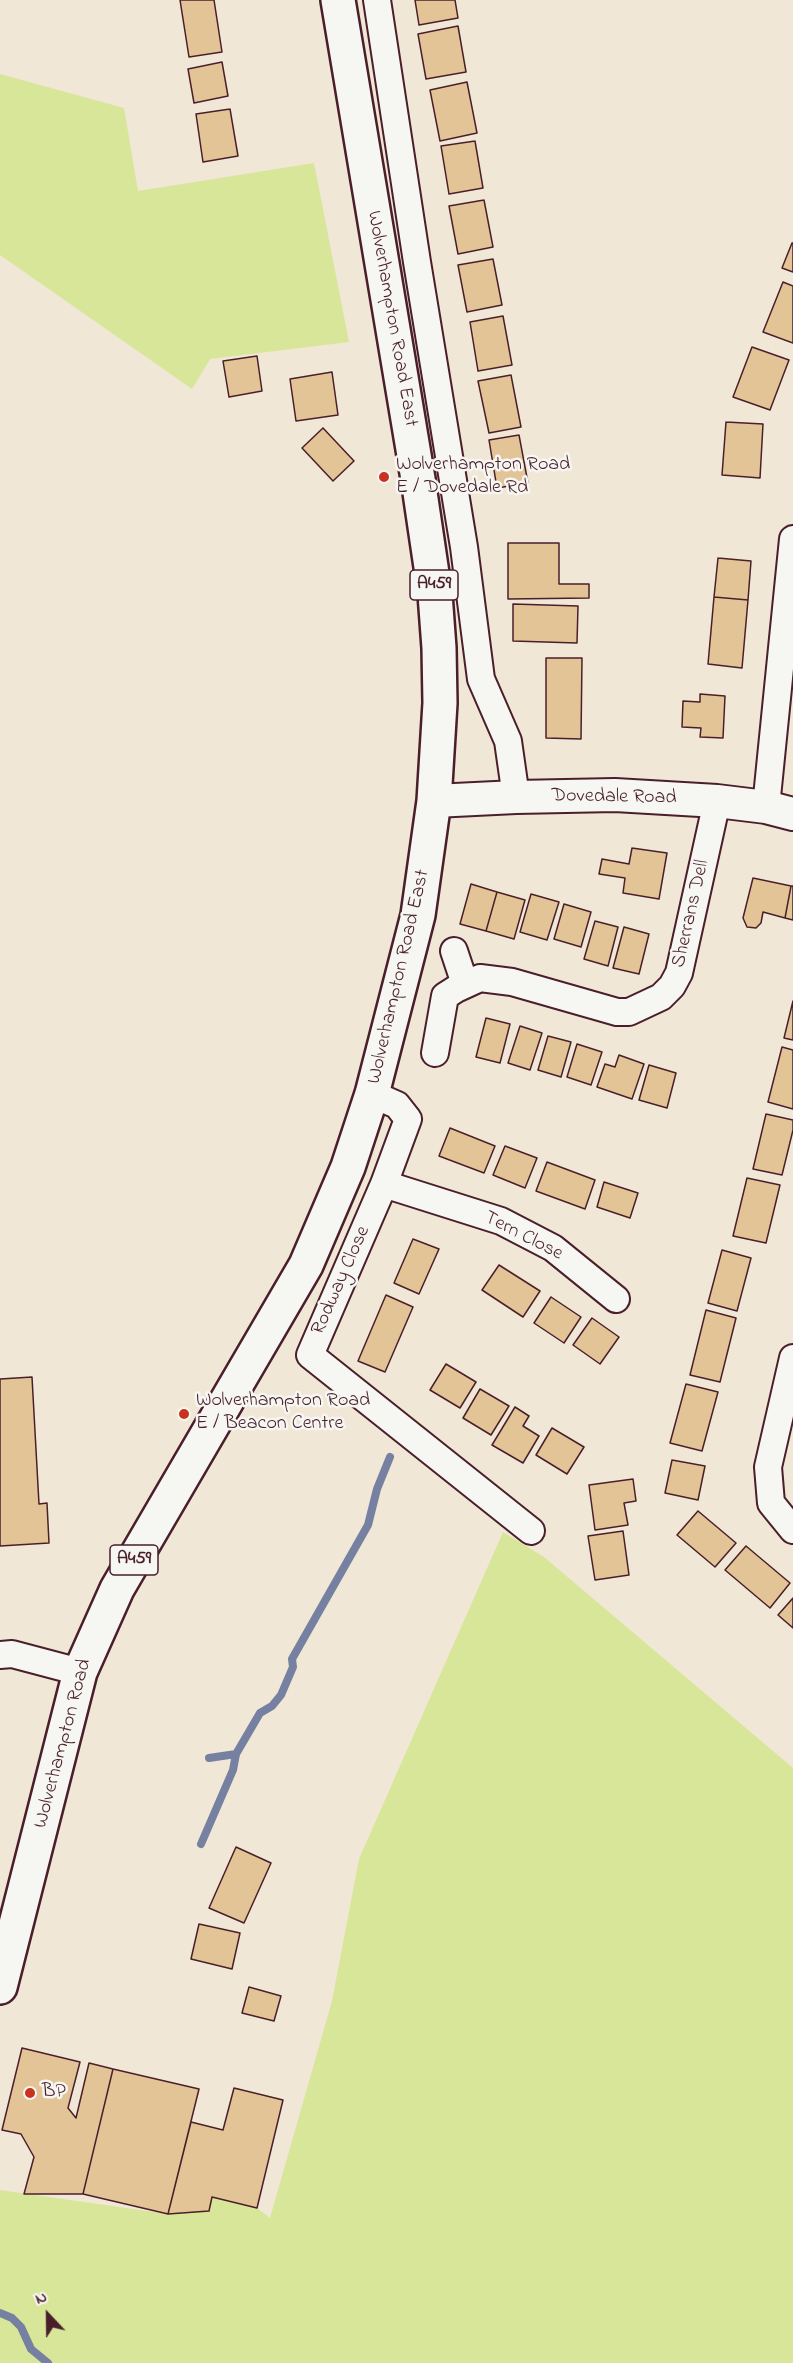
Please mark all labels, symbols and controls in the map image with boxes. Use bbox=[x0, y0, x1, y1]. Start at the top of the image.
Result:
street label: Wolverhampton Road East bbox=[360, 209, 422, 429]
place label: Wolverhampton Road E / Dovedale Rd bbox=[396, 454, 570, 501]
marker: Wolverhampton Road E / Dovedale Rd bbox=[377, 470, 391, 484]
road number: A459 bbox=[410, 570, 458, 600]
street label: Dovedale Road bbox=[551, 785, 677, 811]
street label: Sherrans Dell bbox=[668, 858, 716, 970]
street label: Wolverhampton Road East bbox=[364, 868, 436, 1086]
street label: Tern Close bbox=[480, 1207, 566, 1267]
street label: Rodway Close bbox=[307, 1223, 377, 1339]
place label: Wolverhampton Road E / Beacon Centre bbox=[196, 1390, 370, 1437]
marker: Wolverhampton Road E / Beacon Centre bbox=[177, 1407, 191, 1421]
road number: A459 bbox=[110, 1545, 158, 1575]
street label: Wolverhampton Road bbox=[30, 1657, 98, 1831]
place label: BP bbox=[42, 2081, 66, 2105]
marker: BP bbox=[23, 2086, 37, 2100]
north arrow bbox=[18, 2285, 78, 2345]
text: N bbox=[32, 2285, 51, 2311]

